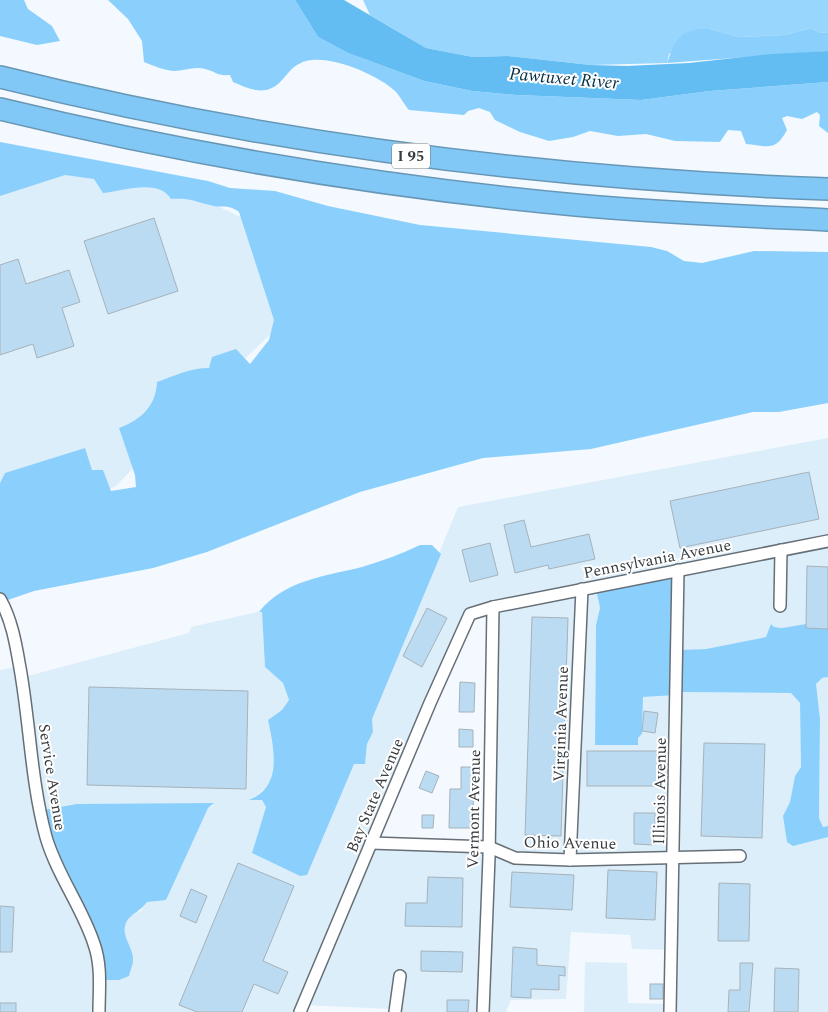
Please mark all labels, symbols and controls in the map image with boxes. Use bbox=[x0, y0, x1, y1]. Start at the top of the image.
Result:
water label: Pawtuxet River bbox=[508, 60, 621, 97]
road number: I 95 bbox=[392, 144, 430, 168]
street label: Pennsylvania Avenue bbox=[581, 533, 733, 585]
street label: Virginia Avenue bbox=[547, 666, 575, 782]
street label: Service Avenue bbox=[32, 722, 72, 832]
street label: Bay State Avenue bbox=[340, 734, 410, 856]
street label: Illinois Avenue bbox=[647, 737, 673, 845]
street label: Vermont Avenue bbox=[461, 749, 487, 869]
street label: Ohio Avenue bbox=[523, 830, 616, 856]

